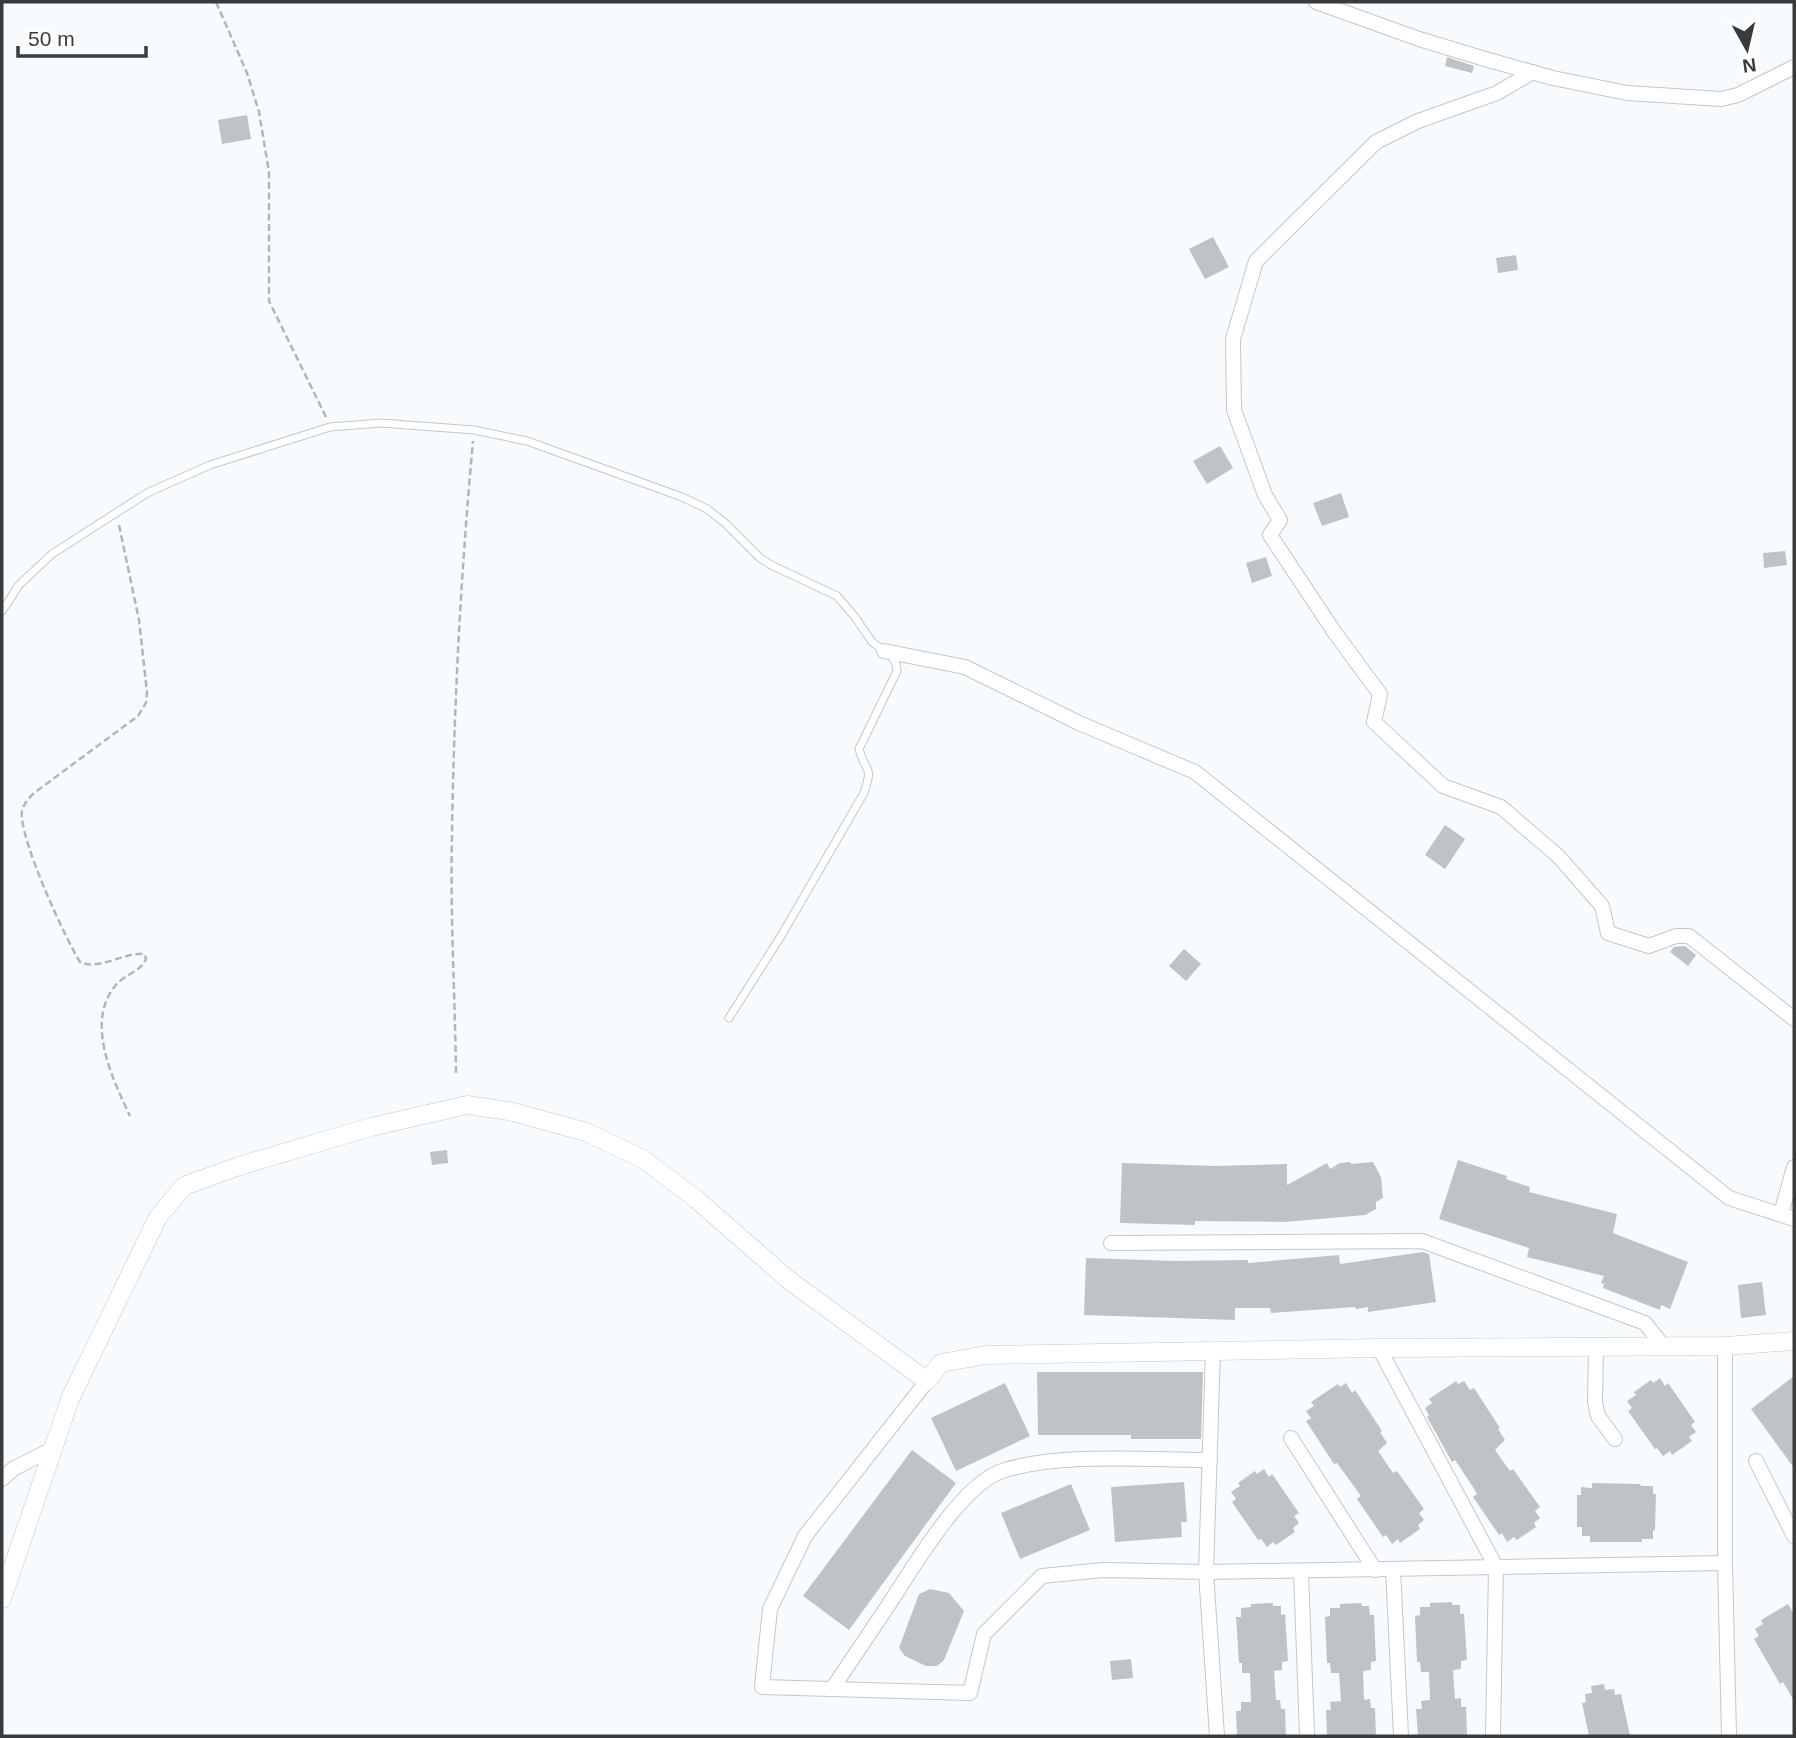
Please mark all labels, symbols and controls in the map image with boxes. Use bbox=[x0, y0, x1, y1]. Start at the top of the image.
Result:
scale bar bbox=[18, 14, 145, 58]
north arrow bbox=[1712, 14, 1782, 84]
text: 50 m bbox=[28, 27, 75, 50]
text: N bbox=[1741, 54, 1758, 77]

